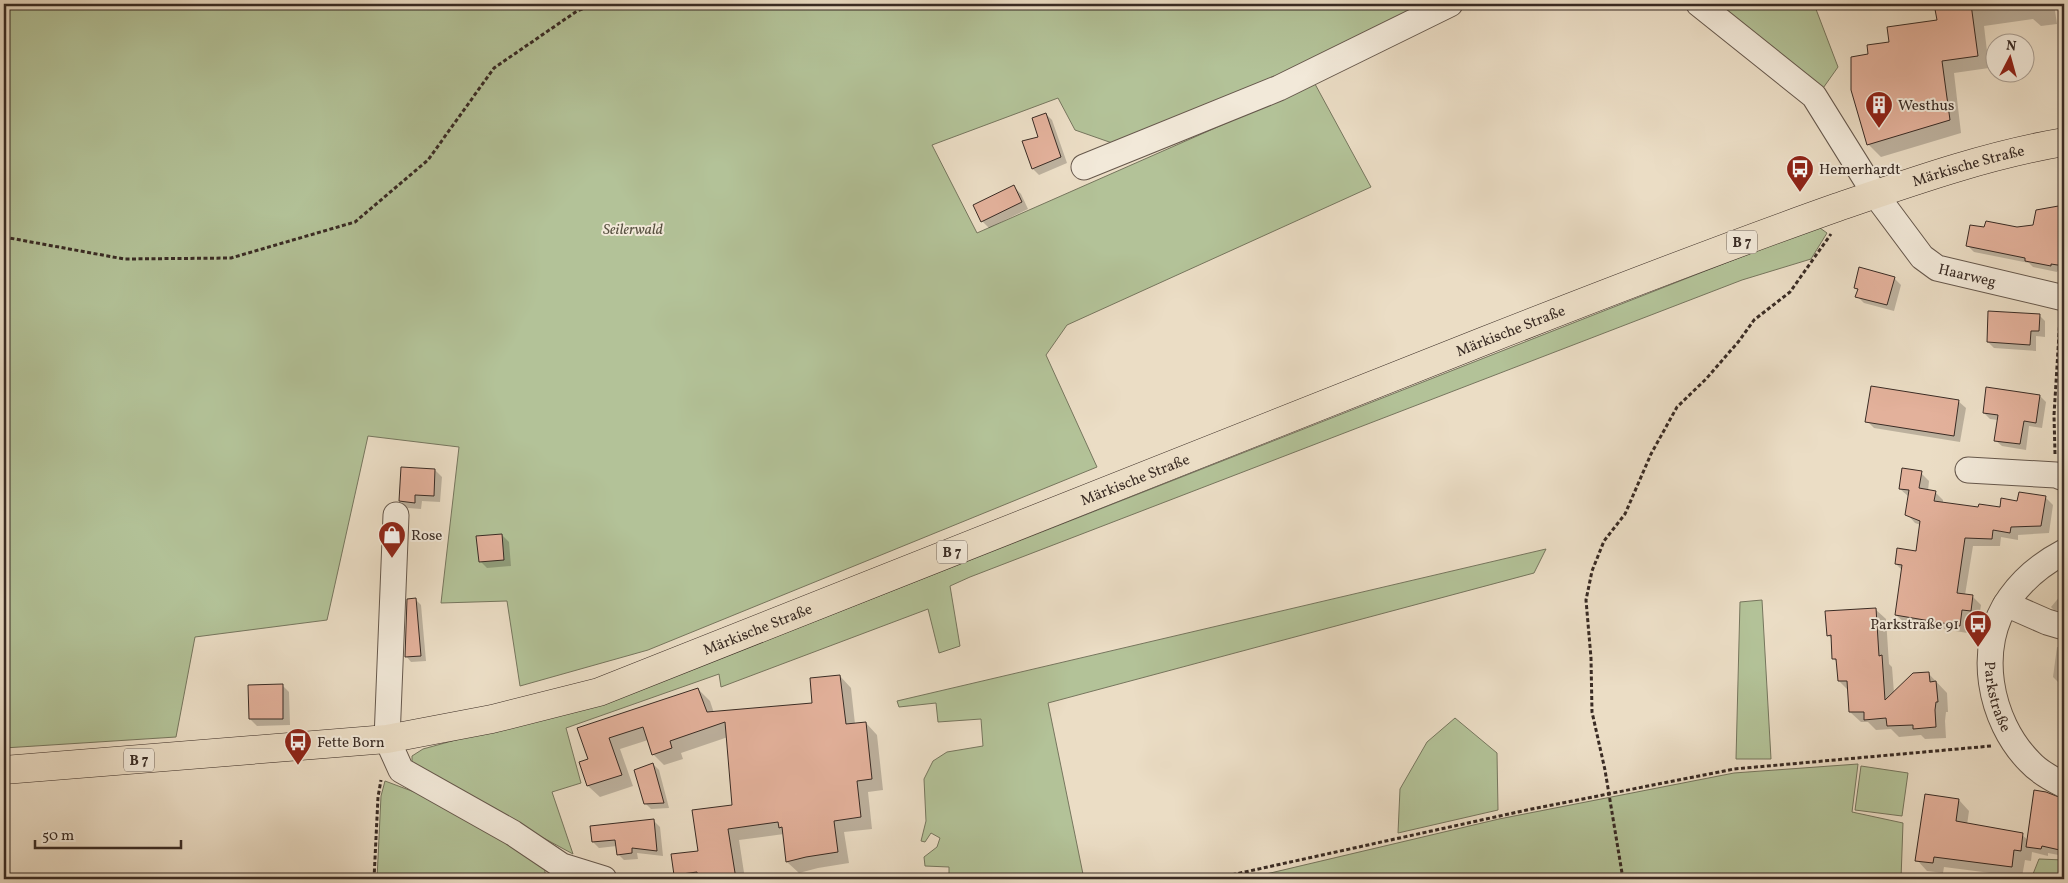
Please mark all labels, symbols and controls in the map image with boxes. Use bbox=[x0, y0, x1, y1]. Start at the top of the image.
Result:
north arrow bbox=[1986, 32, 2036, 82]
text: N bbox=[2005, 37, 2017, 57]
building icon: Westhus bbox=[1864, 90, 1894, 129]
place label: Westhus bbox=[1898, 96, 1954, 117]
street label: Märkische Straße bbox=[1910, 141, 2027, 193]
bus stop icon: Hemerhardt bbox=[1785, 154, 1815, 193]
place label: Hemerhardt bbox=[1819, 160, 1901, 181]
park label: Seilerwald bbox=[603, 220, 663, 241]
road number: B 7 bbox=[1727, 230, 1757, 253]
street label: Haarweg bbox=[1936, 260, 1998, 294]
street label: Märkische Straße bbox=[1453, 301, 1569, 363]
street label: Märkische Straße bbox=[1078, 450, 1193, 512]
shop icon: Rose bbox=[377, 520, 407, 559]
place label: Rose bbox=[411, 526, 442, 547]
road number: B 7 bbox=[937, 540, 967, 564]
street label: Märkische Straße bbox=[700, 599, 816, 662]
bus stop icon: Parkstraße 91 bbox=[1963, 609, 1993, 648]
place label: Parkstraße 91 bbox=[1870, 615, 1959, 636]
street label: Parkstraße bbox=[1978, 661, 2015, 736]
bus stop icon: Fette Born bbox=[283, 727, 313, 766]
place label: Fette Born bbox=[317, 733, 385, 754]
road number: B 7 bbox=[124, 748, 154, 772]
scale bar bbox=[35, 818, 181, 850]
text: 50 m bbox=[42, 826, 74, 847]

